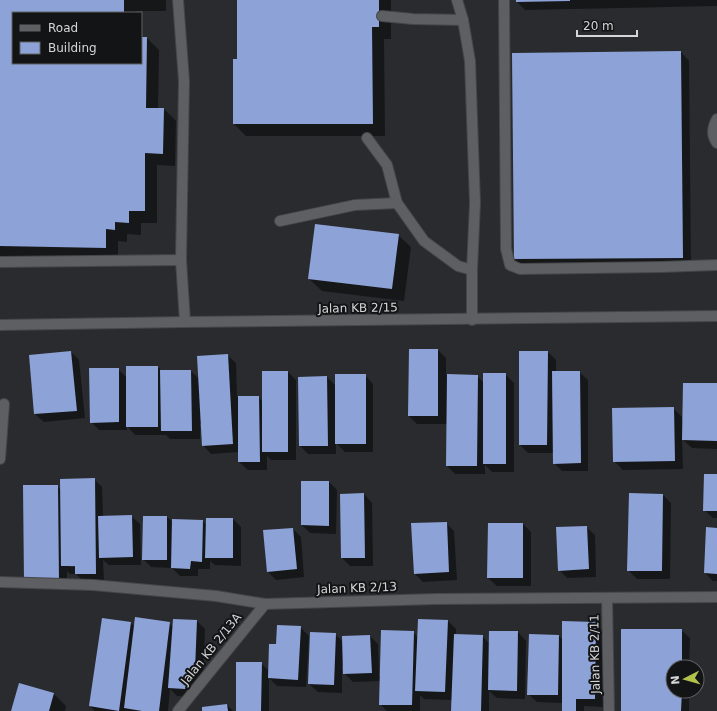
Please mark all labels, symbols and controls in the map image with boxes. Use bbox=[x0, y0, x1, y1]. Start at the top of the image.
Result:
legend bbox=[12, 12, 142, 64]
scale bar bbox=[577, 12, 637, 38]
text: 20 m bbox=[583, 19, 614, 33]
text: Road bbox=[48, 21, 78, 35]
text: Building bbox=[48, 41, 97, 55]
street label: Jalan KB 2/15 bbox=[317, 300, 398, 316]
street label: Jalan KB 2/13 bbox=[316, 580, 397, 596]
street label: Jalan KB 2/13A bbox=[177, 610, 245, 688]
street label: Jalan KB 2/11 bbox=[587, 614, 603, 695]
north arrow bbox=[665, 659, 705, 699]
text: N bbox=[669, 675, 682, 685]

